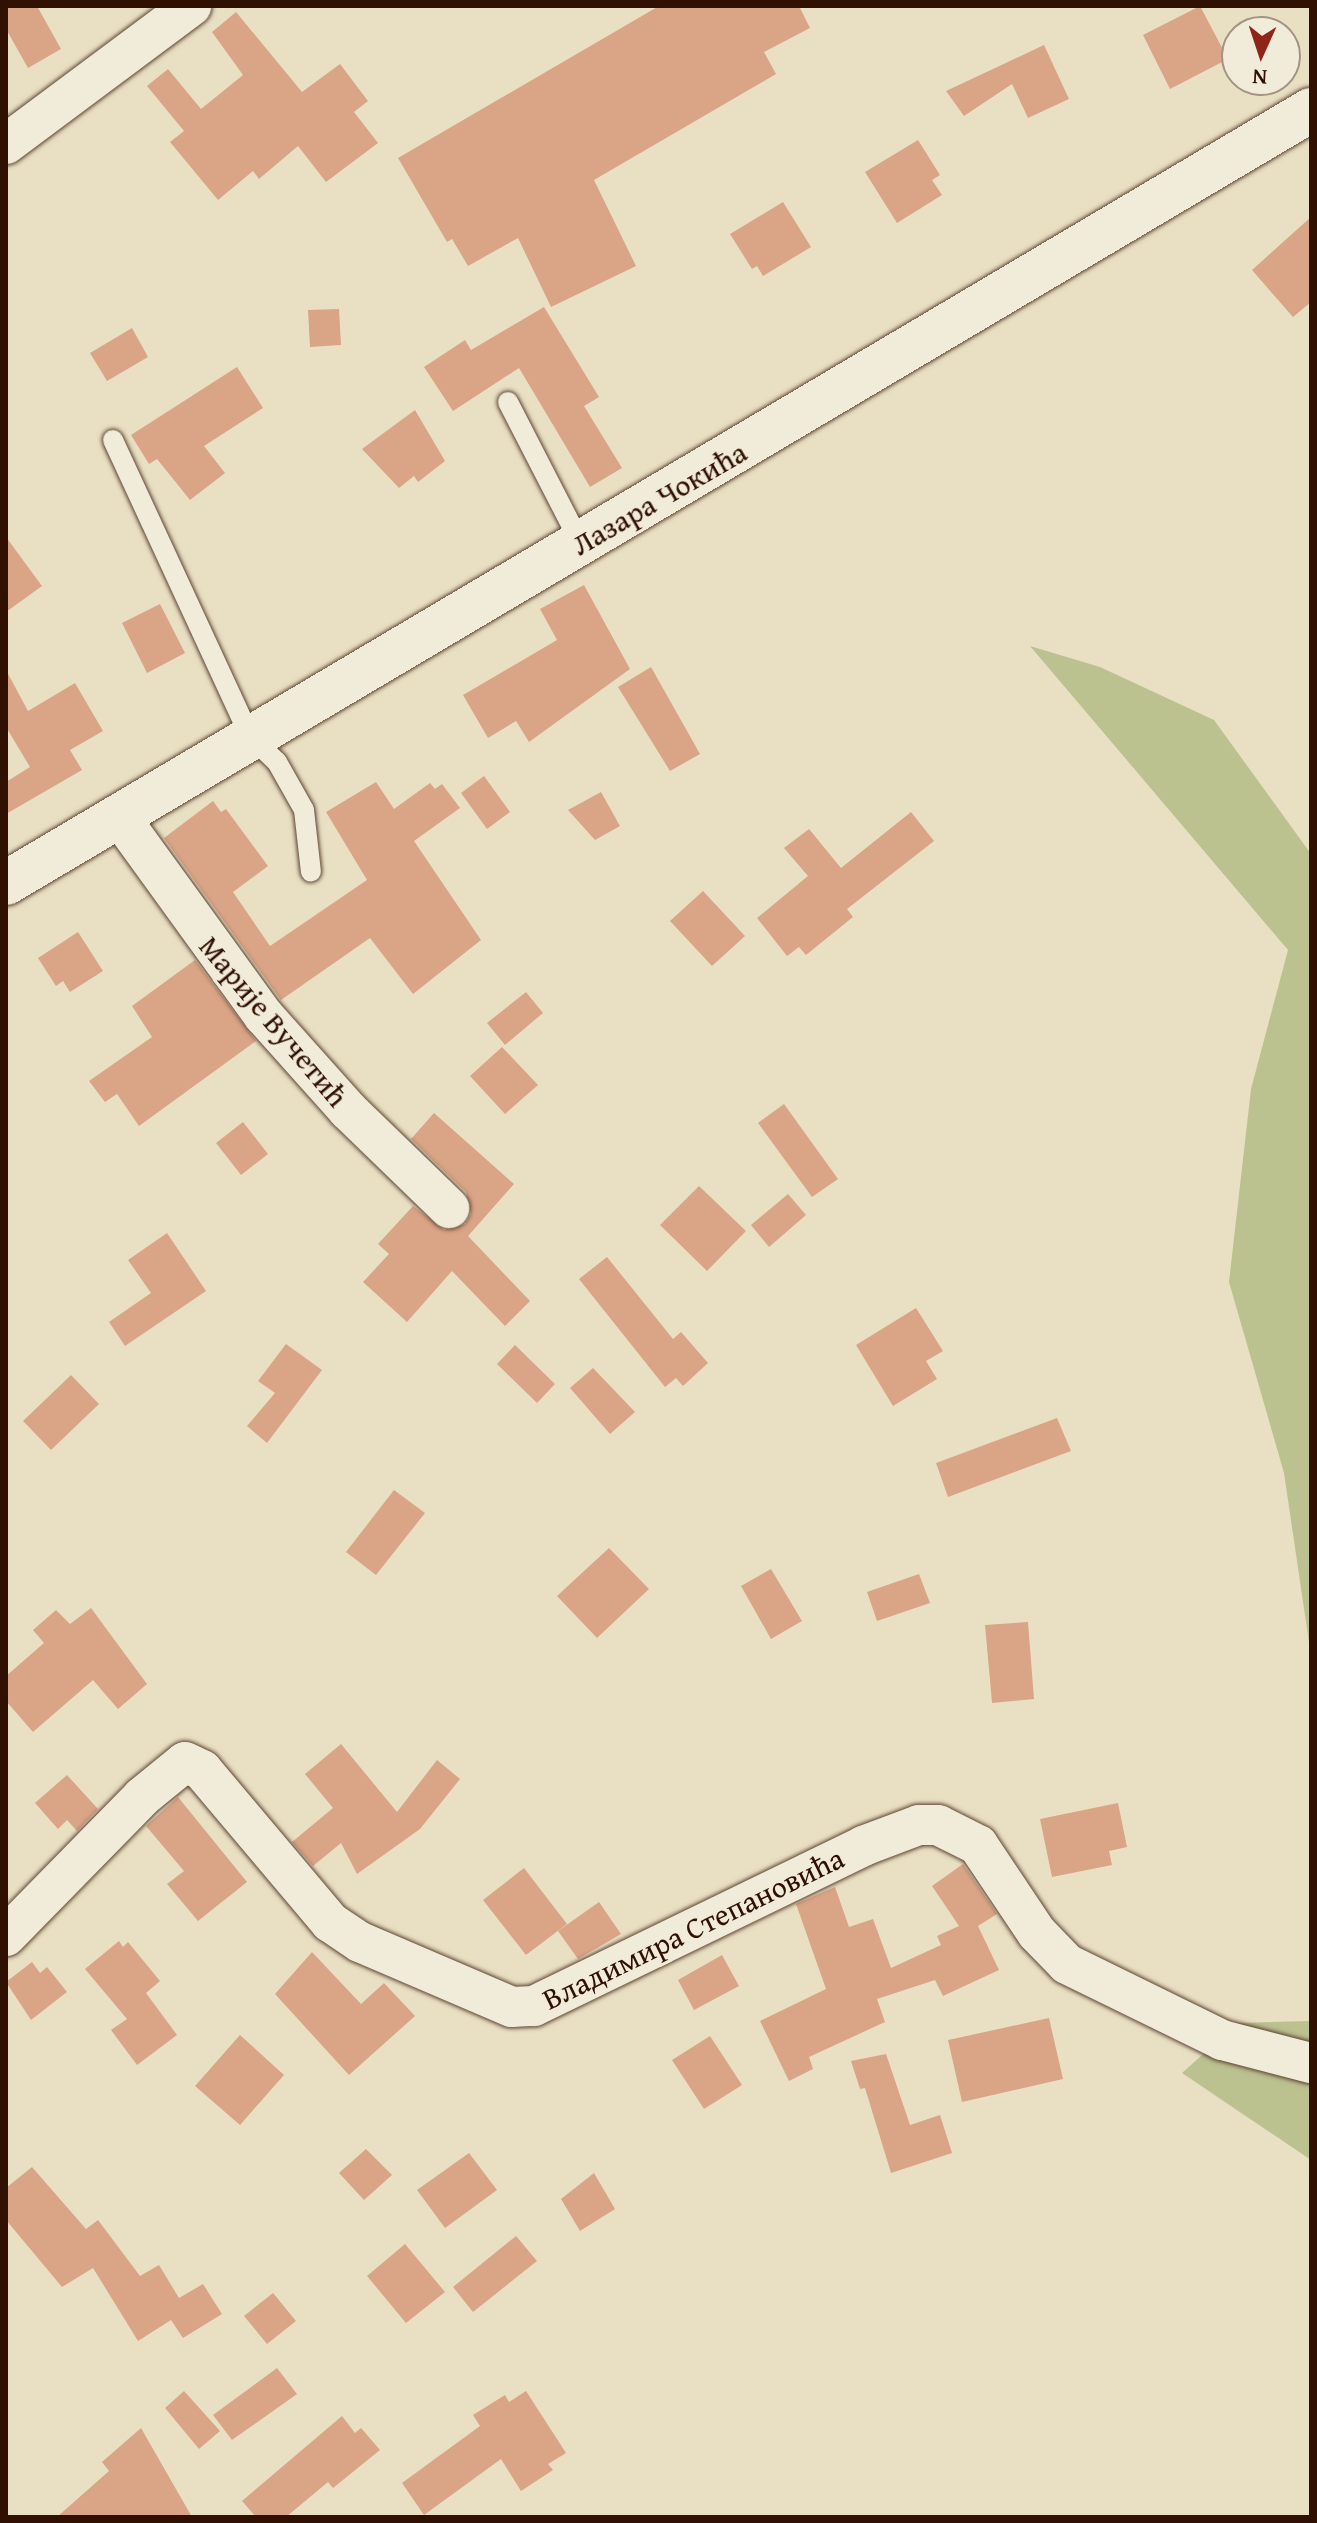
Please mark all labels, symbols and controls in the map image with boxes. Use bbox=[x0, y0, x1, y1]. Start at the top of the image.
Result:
north arrow bbox=[1221, 16, 1301, 96]
text: N bbox=[1252, 62, 1268, 94]
street label: Лазара Чокића bbox=[565, 433, 753, 563]
street label: Марије Вучетић bbox=[192, 928, 356, 1114]
street label: Владимира Степановића bbox=[537, 1839, 849, 2017]

